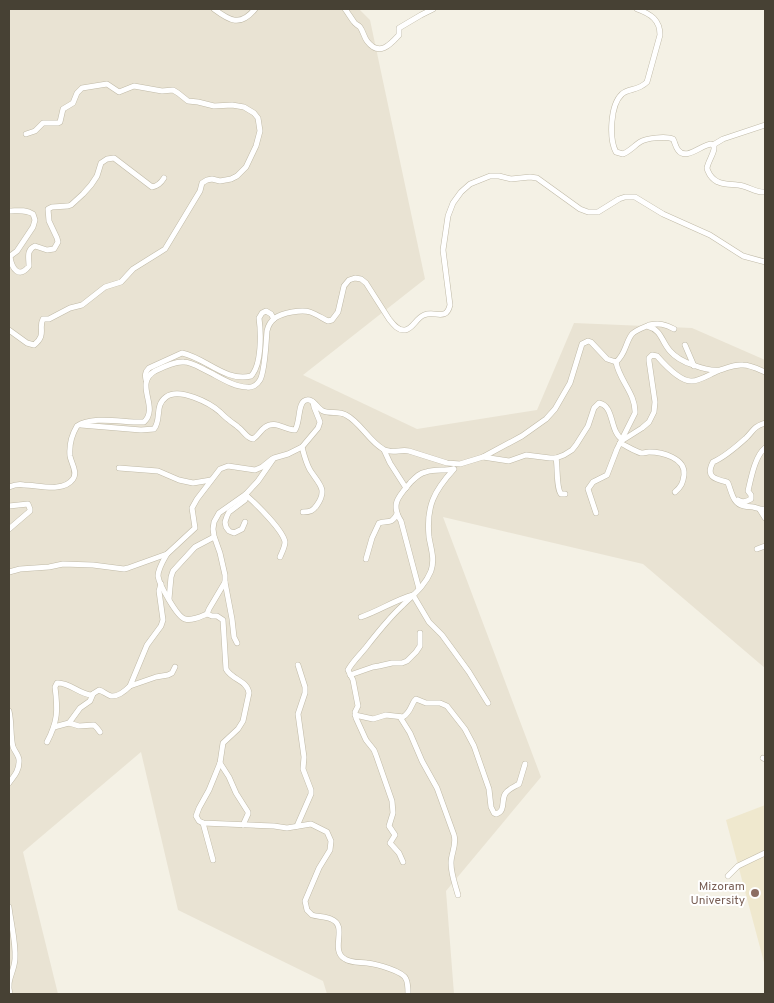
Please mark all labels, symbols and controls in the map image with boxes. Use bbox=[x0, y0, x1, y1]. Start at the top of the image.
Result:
place label: Mizoram University bbox=[690, 879, 745, 909]
marker: Mizoram University bbox=[749, 887, 761, 899]

